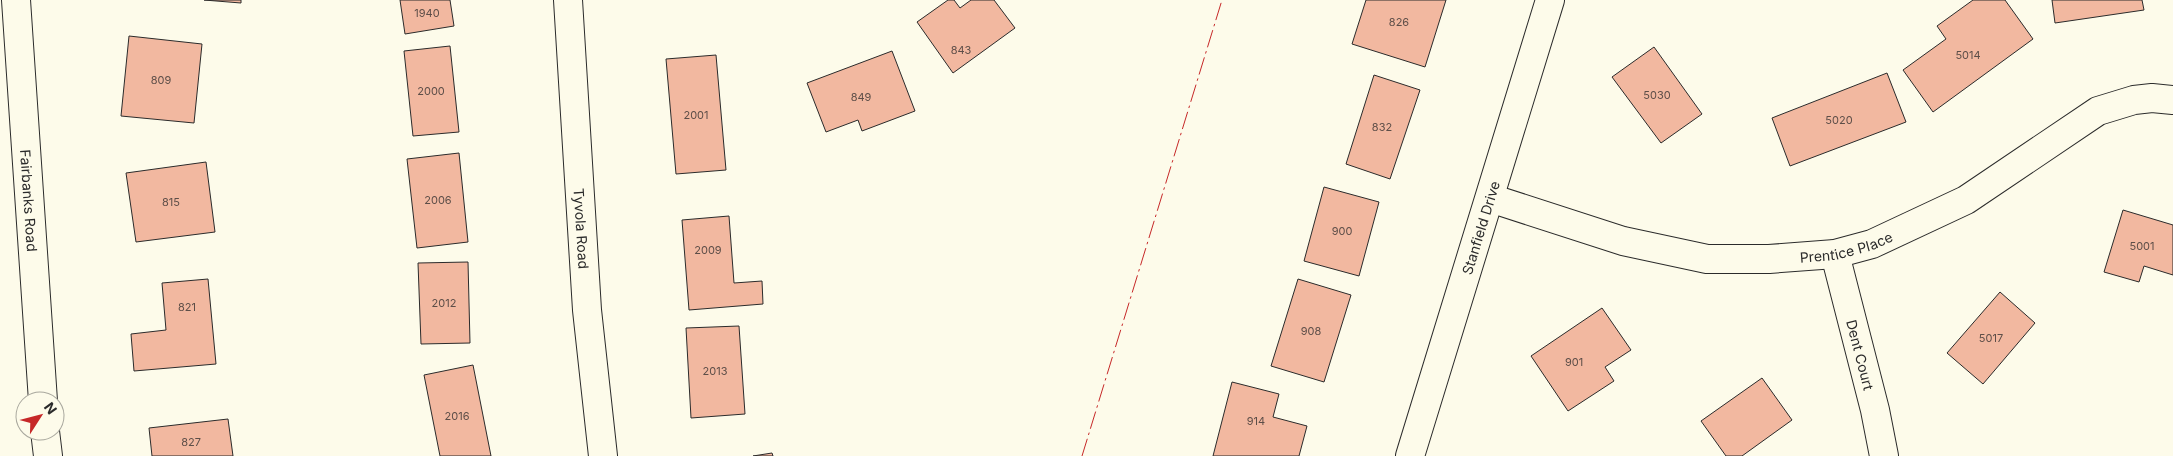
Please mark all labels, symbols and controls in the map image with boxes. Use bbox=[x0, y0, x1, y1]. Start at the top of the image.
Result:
house number: 1940 bbox=[414, 6, 440, 20]
house number: 826 bbox=[1389, 15, 1409, 29]
house number: 843 bbox=[951, 43, 972, 57]
house number: 5014 bbox=[1955, 48, 1981, 62]
house number: 809 bbox=[151, 73, 171, 87]
house number: 2000 bbox=[417, 84, 445, 98]
house number: 5030 bbox=[1643, 88, 1671, 102]
house number: 849 bbox=[851, 90, 872, 104]
house number: 2001 bbox=[683, 108, 709, 122]
house number: 5020 bbox=[1825, 113, 1853, 127]
house number: 832 bbox=[1372, 120, 1392, 134]
street label: Fairbanks Road bbox=[18, 149, 41, 252]
street label: Stanfield Drive bbox=[1458, 179, 1503, 276]
street label: Tyvola Road bbox=[571, 188, 593, 270]
house number: 2006 bbox=[424, 193, 452, 207]
house number: 815 bbox=[162, 195, 180, 209]
house number: 900 bbox=[1332, 224, 1352, 238]
street label: Prentice Place bbox=[1799, 227, 1895, 265]
house number: 5001 bbox=[2129, 239, 2155, 253]
house number: 2009 bbox=[694, 243, 722, 257]
house number: 2012 bbox=[432, 296, 456, 310]
house number: 821 bbox=[178, 300, 196, 314]
street label: Dent Court bbox=[1844, 318, 1878, 392]
house number: 908 bbox=[1301, 324, 1321, 338]
house number: 5017 bbox=[1979, 331, 2003, 345]
house number: 901 bbox=[1565, 355, 1583, 369]
house number: 2013 bbox=[703, 364, 728, 378]
north arrow bbox=[15, 391, 65, 441]
text: N bbox=[41, 399, 61, 417]
house number: 2016 bbox=[445, 409, 470, 423]
house number: 914 bbox=[1247, 414, 1265, 428]
house number: 827 bbox=[181, 435, 201, 449]

